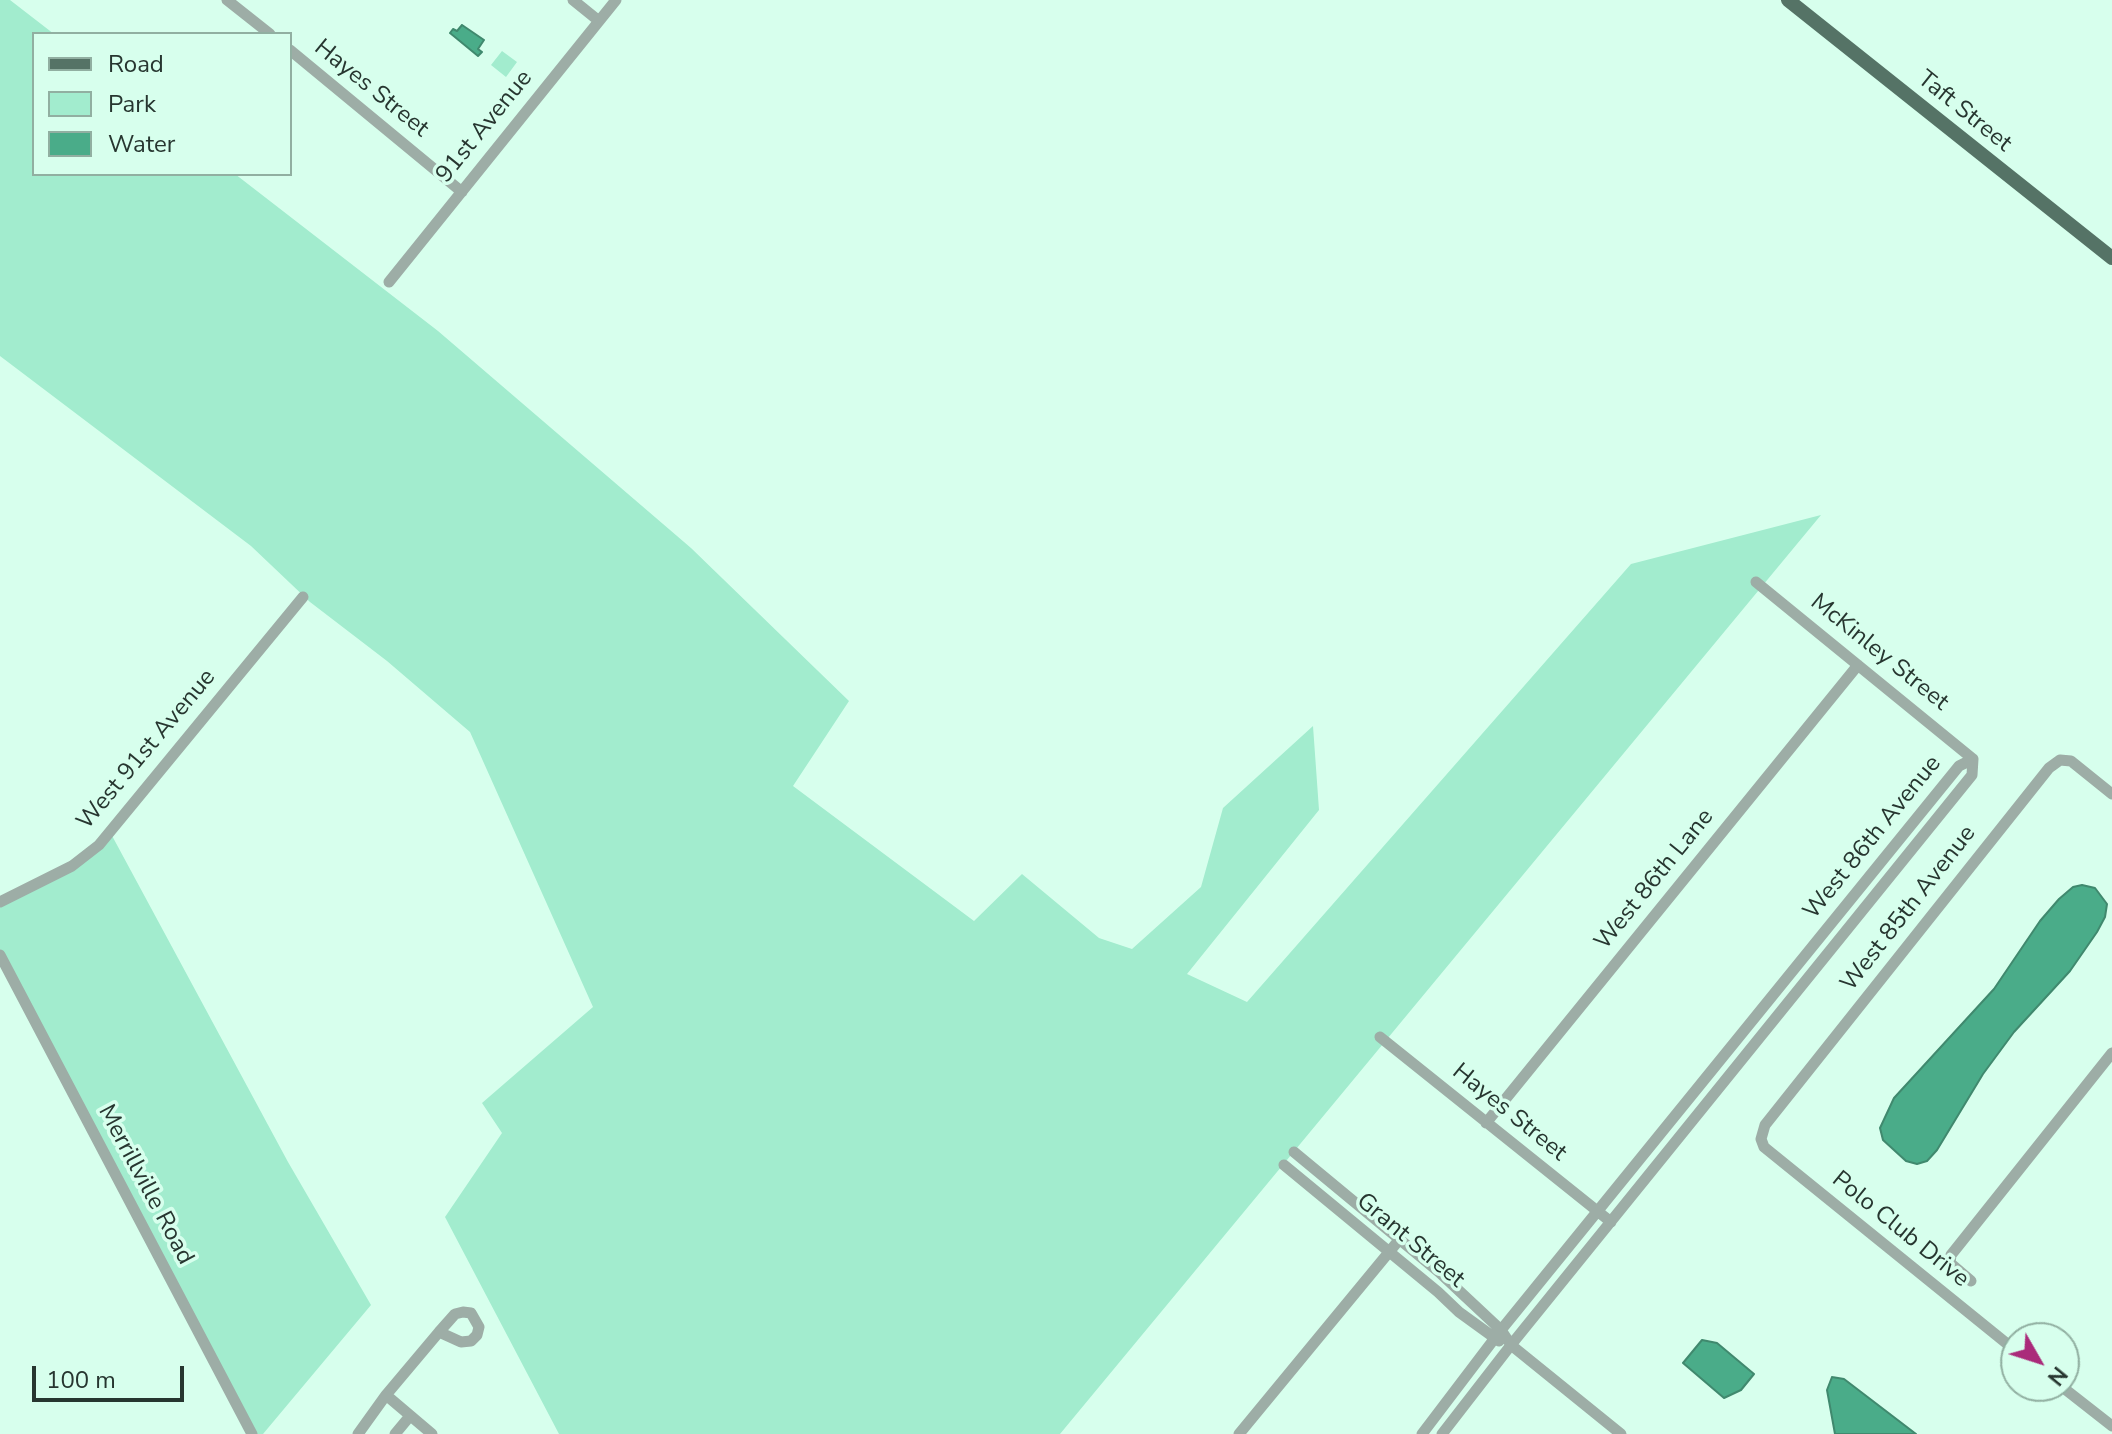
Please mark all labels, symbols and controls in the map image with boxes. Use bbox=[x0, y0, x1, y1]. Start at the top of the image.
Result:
legend bbox=[32, 32, 292, 176]
street label: Hayes Street bbox=[308, 34, 434, 144]
text: Road bbox=[108, 48, 164, 80]
street label: 91st Avenue bbox=[431, 65, 539, 189]
street label: Taft Street bbox=[1911, 65, 2017, 159]
text: Park bbox=[108, 88, 156, 120]
text: Water bbox=[108, 128, 175, 160]
street label: McKinley Street bbox=[1804, 589, 1954, 717]
street label: West 91st Avenue bbox=[72, 664, 222, 836]
street label: West 86th Avenue bbox=[1798, 750, 1948, 926]
street label: West 86th Lane bbox=[1589, 804, 1721, 956]
street label: West 85th Avenue bbox=[1835, 820, 1983, 998]
street label: Hayes Street bbox=[1446, 1058, 1572, 1168]
street label: Merrillville Road bbox=[91, 1100, 199, 1270]
street label: Polo Club Drive bbox=[1826, 1166, 1974, 1294]
street label: Grant Street bbox=[1350, 1187, 1470, 1295]
north arrow bbox=[2000, 1322, 2080, 1402]
scale bar bbox=[36, 1350, 188, 1400]
text: N bbox=[2040, 1360, 2074, 1392]
text: 100 m bbox=[46, 1364, 116, 1396]

